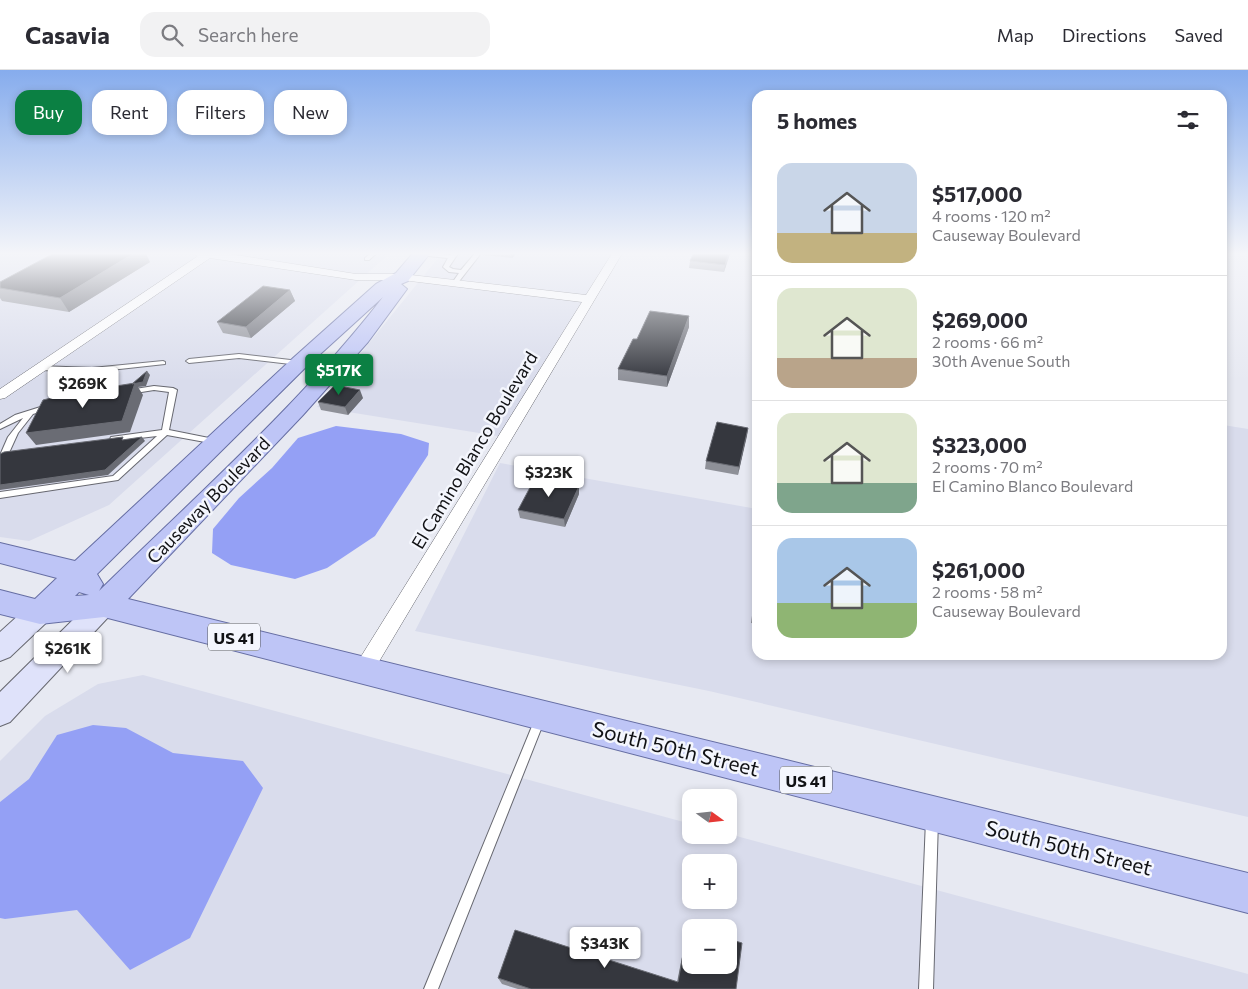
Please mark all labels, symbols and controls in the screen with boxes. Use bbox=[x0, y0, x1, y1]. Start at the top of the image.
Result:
search box bbox=[140, 12, 490, 57]
text: Casavia bbox=[25, 20, 110, 49]
icon: search bbox=[158, 21, 186, 49]
text: Search here bbox=[198, 23, 298, 46]
text: Map bbox=[997, 24, 1034, 46]
text: Directions bbox=[1062, 24, 1146, 46]
text: Saved bbox=[1174, 24, 1223, 46]
chip: Buy bbox=[15, 90, 82, 135]
chip: Rent bbox=[92, 90, 167, 135]
chip: Filters bbox=[177, 90, 264, 135]
chip: New bbox=[274, 90, 347, 135]
icon: filters bbox=[1174, 106, 1202, 134]
text: 5 homes bbox=[777, 108, 857, 133]
text: $517,000 bbox=[932, 181, 1023, 206]
icon: home bbox=[817, 183, 877, 243]
text: 4 rooms · 120 m² bbox=[932, 206, 1051, 225]
text: Causeway Boulevard bbox=[932, 225, 1081, 244]
text: $269,000 bbox=[932, 307, 1028, 332]
icon: home bbox=[817, 308, 877, 368]
text: 2 rooms · 66 m² bbox=[932, 332, 1043, 351]
street label: El Camino Blanco Boulevard bbox=[406, 347, 542, 553]
text: 30th Avenue South bbox=[932, 351, 1070, 370]
pin: $517K bbox=[304, 354, 374, 396]
text: $517K bbox=[316, 360, 362, 379]
pin: $269K bbox=[48, 366, 118, 409]
text: $269K bbox=[59, 373, 107, 392]
street label: Causeway Boulevard bbox=[142, 432, 274, 568]
text: $323,000 bbox=[932, 432, 1027, 457]
icon: home bbox=[817, 433, 877, 493]
pin: $323K bbox=[514, 456, 584, 498]
text: 2 rooms · 70 m² bbox=[932, 457, 1043, 476]
text: $323K bbox=[525, 462, 573, 481]
text: El Camino Blanco Boulevard bbox=[932, 476, 1133, 495]
text: $261,000 bbox=[932, 557, 1025, 582]
icon: home bbox=[817, 558, 877, 618]
text: 2 rooms · 58 m² bbox=[932, 582, 1043, 601]
text: Causeway Boulevard bbox=[932, 601, 1081, 620]
road number: US 41 bbox=[208, 624, 260, 650]
pin: $261K bbox=[33, 632, 103, 674]
text: $261K bbox=[45, 638, 91, 657]
street label: South 50th Street bbox=[590, 715, 762, 781]
road number: US 41 bbox=[780, 766, 832, 794]
north arrow bbox=[682, 789, 738, 844]
map controls bbox=[682, 789, 737, 974]
street label: South 50th Street bbox=[983, 814, 1155, 880]
button: + bbox=[682, 854, 737, 909]
button: − bbox=[682, 919, 737, 974]
pin: $343K bbox=[570, 926, 640, 969]
text: $343K bbox=[581, 933, 629, 952]

